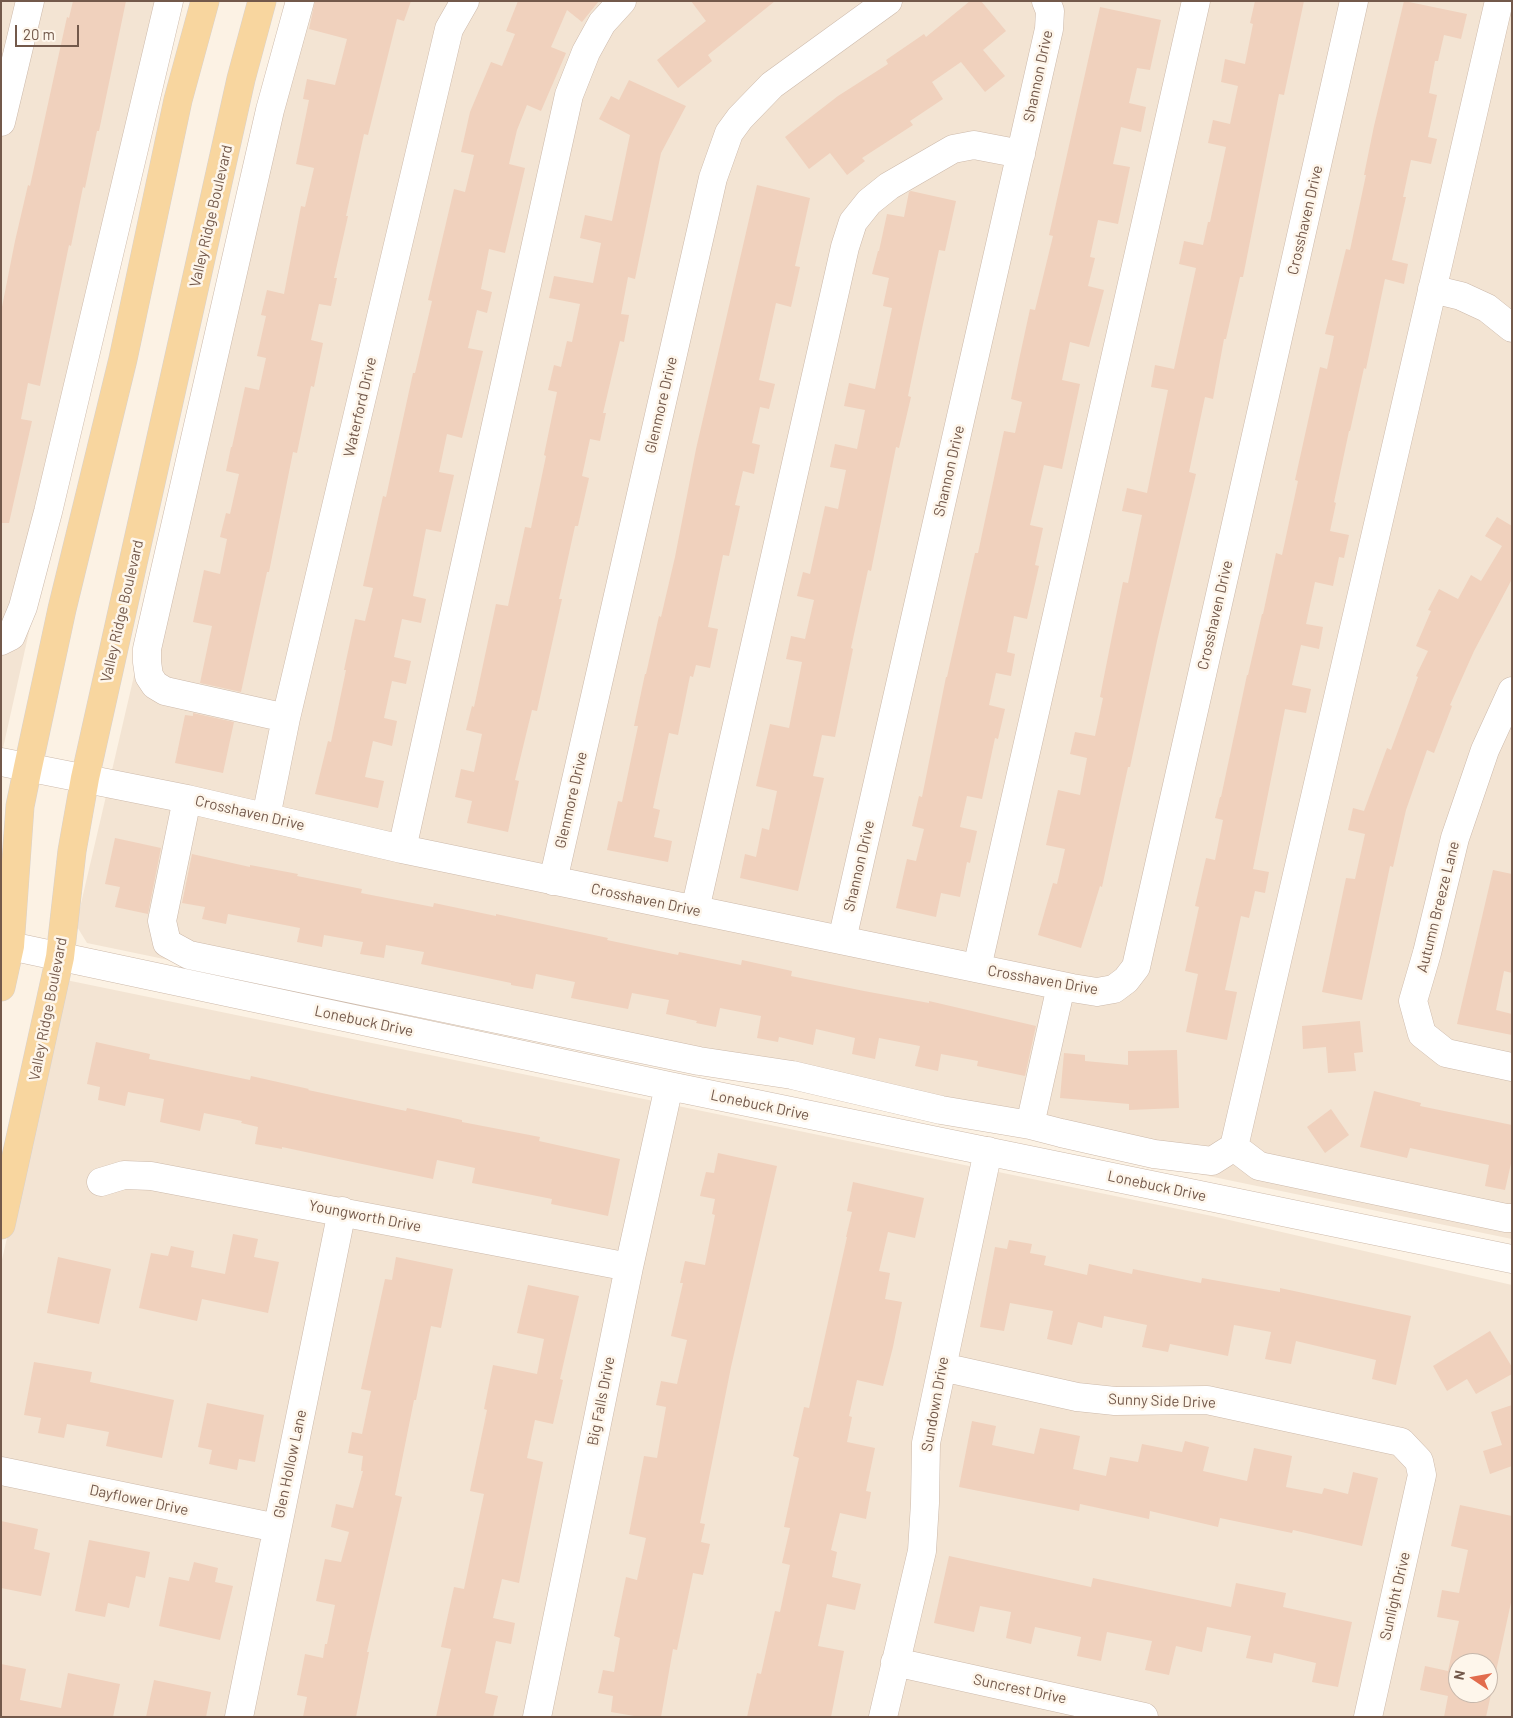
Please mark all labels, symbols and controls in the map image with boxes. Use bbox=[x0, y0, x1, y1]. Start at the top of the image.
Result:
scale bar bbox=[18, 15, 81, 47]
text: 20 m bbox=[23, 25, 55, 43]
street label: Shannon Drive bbox=[1020, 29, 1056, 123]
street label: Valley Ridge Boulevard bbox=[186, 143, 236, 289]
street label: Crosshaven Drive bbox=[1284, 163, 1326, 277]
street label: Waterford Drive bbox=[340, 355, 380, 459]
street label: Glenmore Drive bbox=[641, 355, 681, 455]
street label: Shannon Drive bbox=[930, 424, 968, 518]
street label: Valley Ridge Boulevard bbox=[97, 538, 147, 684]
street label: Crosshaven Drive bbox=[1194, 558, 1236, 672]
street label: Glenmore Drive bbox=[551, 750, 591, 850]
street label: Crosshaven Drive bbox=[193, 792, 307, 834]
street label: Shannon Drive bbox=[840, 819, 878, 913]
street label: Autumn Breeze Lane bbox=[1413, 839, 1463, 975]
street label: Crosshaven Drive bbox=[589, 880, 703, 920]
street label: Valley Ridge Boulevard bbox=[25, 936, 71, 1082]
street label: Crosshaven Drive bbox=[986, 961, 1100, 999]
street label: Lonebuck Drive bbox=[313, 1002, 415, 1040]
street label: Lonebuck Drive bbox=[709, 1086, 811, 1124]
street label: Lonebuck Drive bbox=[1106, 1167, 1208, 1205]
street label: Youngworth Drive bbox=[307, 1196, 423, 1236]
street label: Big Falls Drive bbox=[584, 1355, 618, 1447]
street label: Sundown Drive bbox=[918, 1355, 952, 1453]
street label: Sunny Side Drive bbox=[1108, 1390, 1216, 1412]
street label: Glen Hollow Lane bbox=[270, 1408, 310, 1520]
street label: Dayflower Drive bbox=[88, 1481, 190, 1519]
street label: Sunlight Drive bbox=[1376, 1550, 1414, 1642]
north arrow bbox=[1448, 1653, 1498, 1703]
text: N bbox=[1450, 1669, 1468, 1681]
street label: Suncrest Drive bbox=[972, 1670, 1068, 1708]

